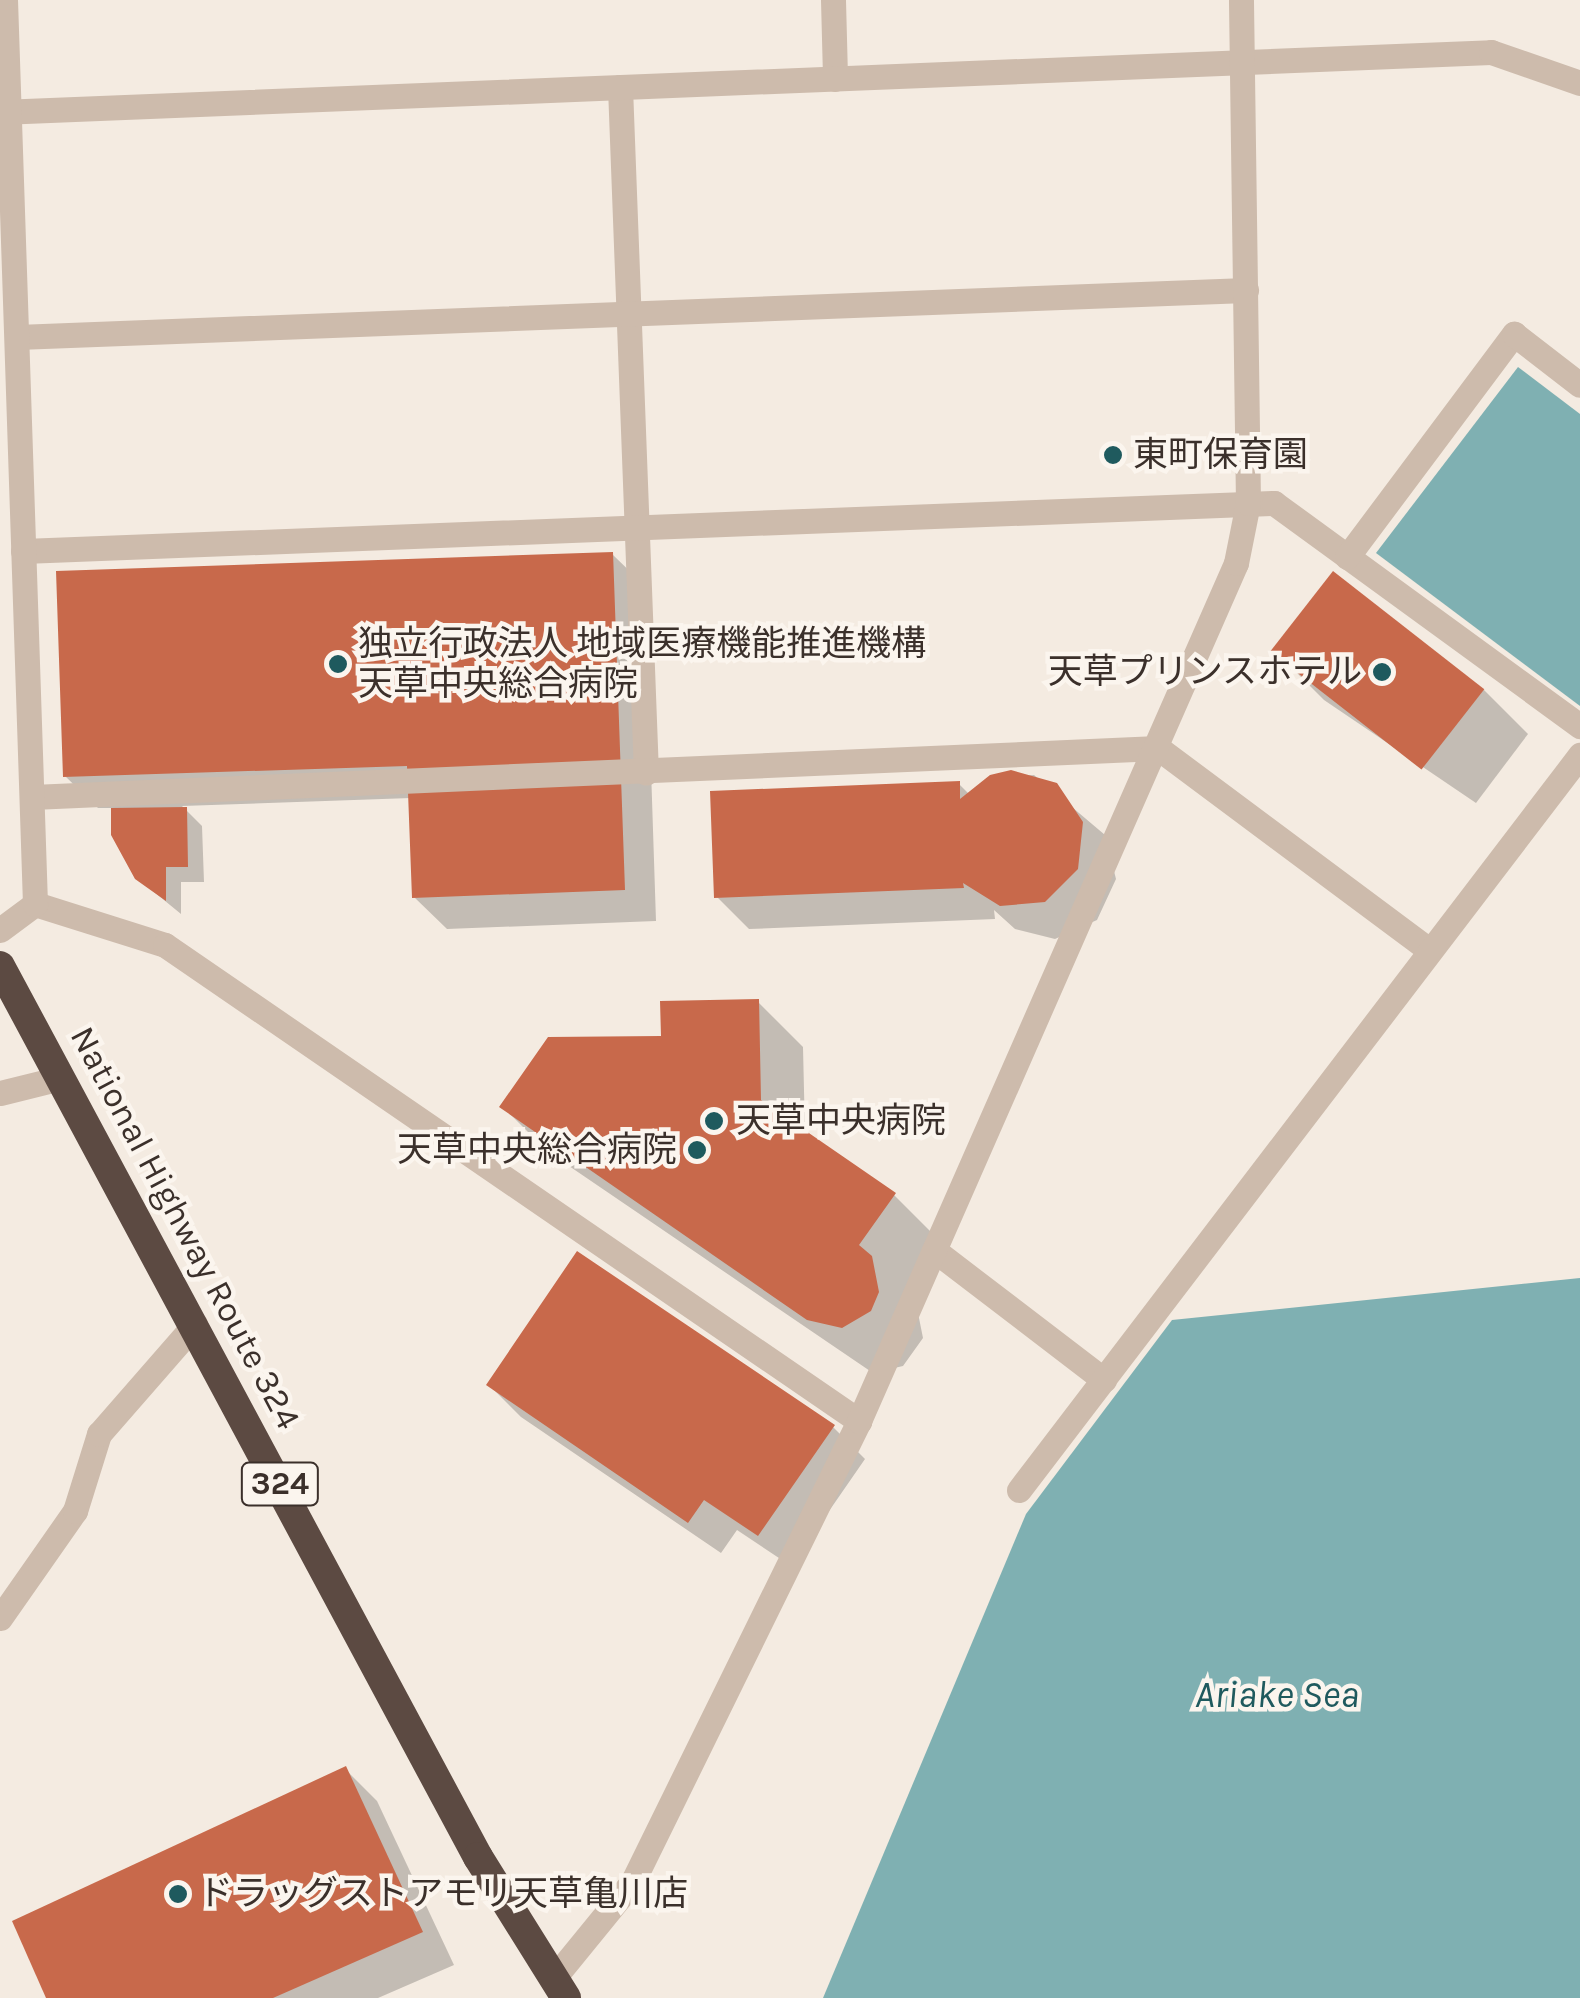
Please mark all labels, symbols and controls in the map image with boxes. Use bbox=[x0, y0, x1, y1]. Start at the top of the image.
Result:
place label: 東町保育園 bbox=[1133, 434, 1308, 476]
marker: 東町保育園 bbox=[1102, 444, 1124, 466]
place label: 独立行政法人 地域医療機能推進機構 天草中央総合病院 bbox=[358, 623, 926, 705]
place label: 天草プリンスホテル bbox=[1047, 651, 1362, 693]
marker: 独立行政法人 地域医療機能推進機構 天草中央総合病院 bbox=[327, 653, 349, 675]
marker: 天草プリンスホテル bbox=[1371, 661, 1393, 683]
street label: National Highway Route 324 bbox=[61, 1019, 309, 1437]
place label: 天草中央病院 bbox=[736, 1100, 946, 1142]
marker: 天草中央病院 bbox=[701, 1108, 727, 1134]
place label: 天草中央総合病院 bbox=[397, 1129, 677, 1171]
marker: 天草中央総合病院 bbox=[686, 1139, 708, 1161]
road number: 324 bbox=[240, 1457, 320, 1511]
water label: Ariake Sea bbox=[1195, 1672, 1359, 1718]
place label: ドラッグストアモリ天草亀川店 bbox=[198, 1873, 688, 1915]
marker: ドラッグストアモリ天草亀川店 bbox=[167, 1883, 189, 1905]

